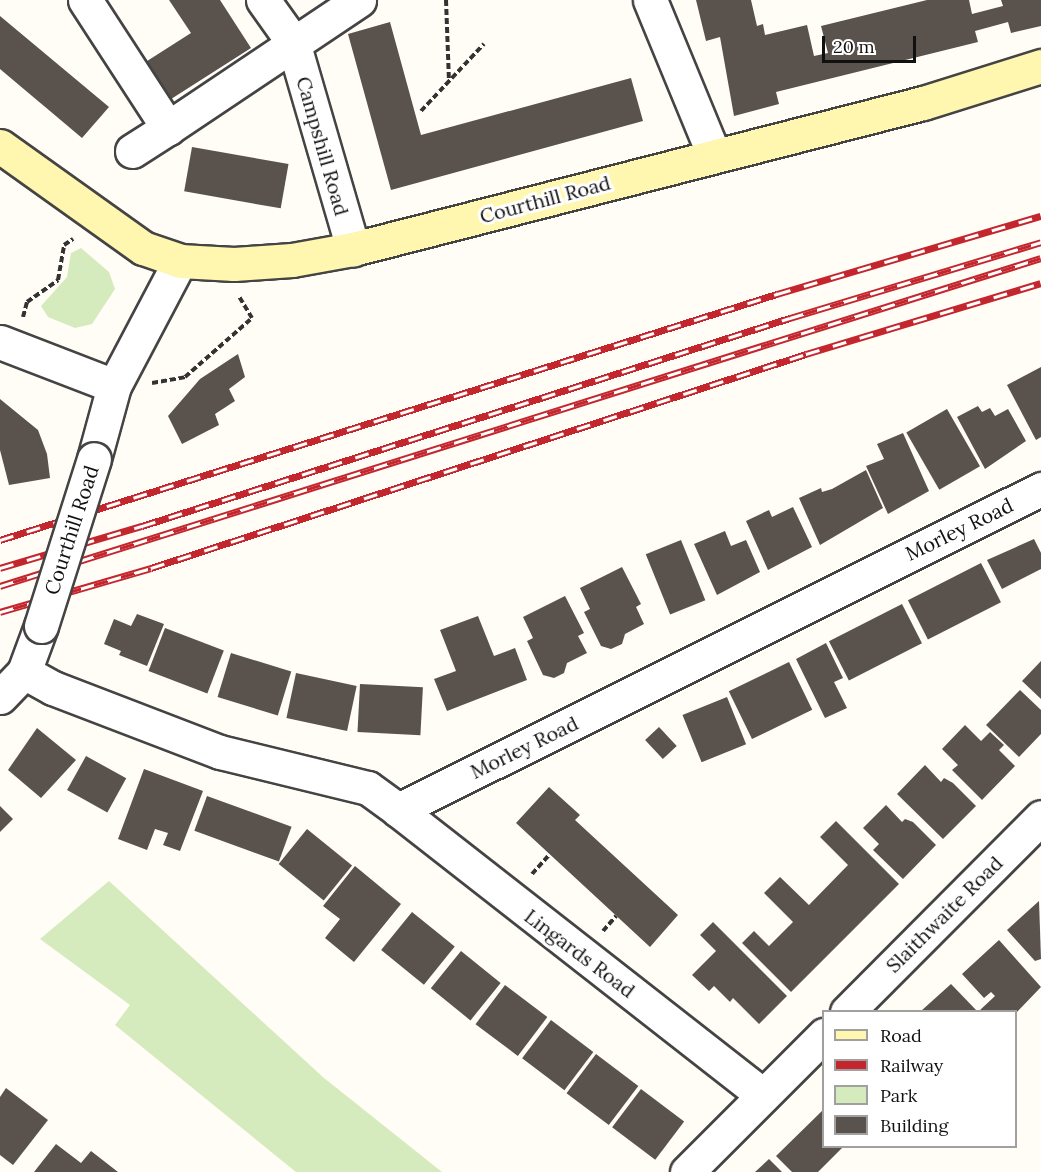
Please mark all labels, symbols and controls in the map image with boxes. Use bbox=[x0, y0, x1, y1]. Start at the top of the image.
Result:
scale bar bbox=[825, 24, 920, 62]
text: 20 m bbox=[833, 35, 875, 58]
street label: Campshill Road bbox=[292, 74, 354, 218]
street label: Courthill Road bbox=[477, 170, 613, 228]
street label: Courthill Road bbox=[39, 462, 103, 598]
street label: Morley Road bbox=[901, 493, 1017, 565]
street label: Morley Road bbox=[466, 711, 582, 783]
street label: Slaithwaite Road bbox=[881, 851, 1007, 977]
street label: Lingards Road bbox=[520, 904, 640, 1002]
legend bbox=[822, 1010, 1017, 1148]
text: Road bbox=[880, 1024, 922, 1047]
text: Railway bbox=[880, 1054, 943, 1077]
text: Park bbox=[880, 1084, 917, 1107]
text: Building bbox=[880, 1114, 948, 1137]

